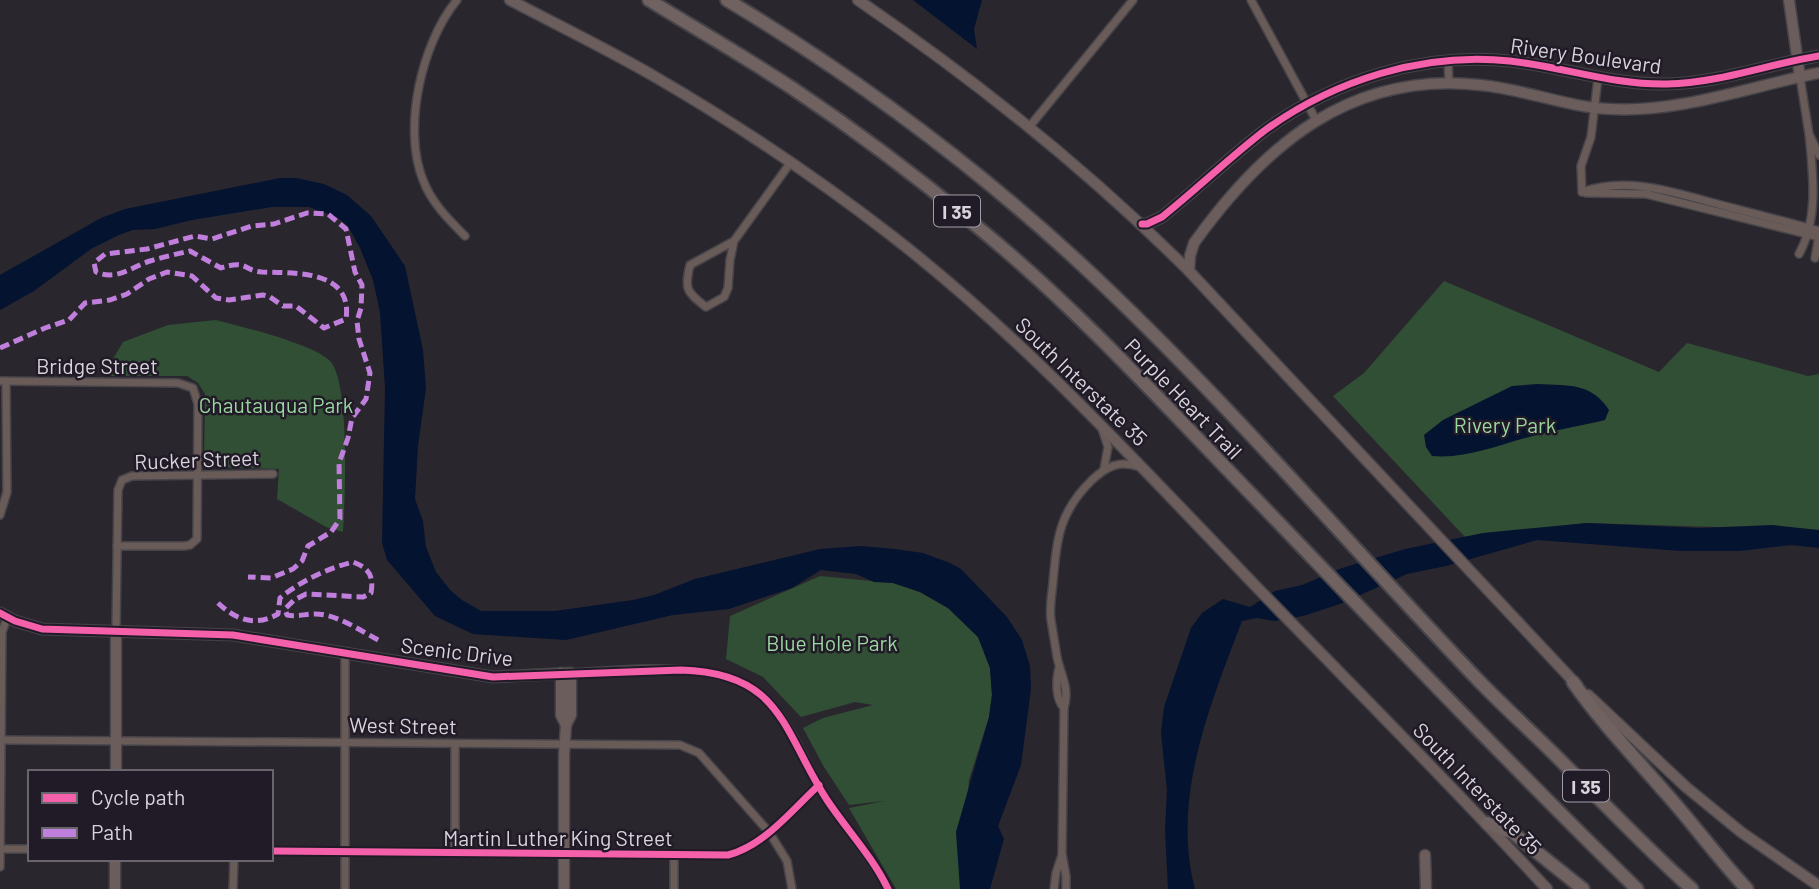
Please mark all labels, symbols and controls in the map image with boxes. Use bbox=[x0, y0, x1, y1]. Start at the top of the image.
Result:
street label: Rivery Boulevard bbox=[1509, 32, 1663, 78]
road number: I 35 bbox=[934, 196, 980, 226]
street label: South Interstate 35 bbox=[1011, 312, 1153, 450]
street label: Purple Heart Trail bbox=[1120, 333, 1248, 463]
street label: Bridge Street bbox=[36, 353, 158, 378]
park label: Chautauqua Park bbox=[199, 392, 353, 417]
park label: Rivery Park bbox=[1454, 412, 1556, 437]
street label: Rucker Street bbox=[134, 444, 260, 474]
park label: Blue Hole Park bbox=[766, 630, 898, 655]
street label: Scenic Drive bbox=[399, 632, 515, 670]
street label: West Street bbox=[349, 712, 457, 738]
street label: South Interstate 35 bbox=[1409, 717, 1547, 859]
legend bbox=[28, 770, 273, 861]
road number: I 35 bbox=[1563, 771, 1609, 802]
text: Cycle path bbox=[91, 784, 185, 809]
text: Path bbox=[91, 819, 133, 844]
street label: Martin Luther King Street bbox=[443, 825, 673, 850]

